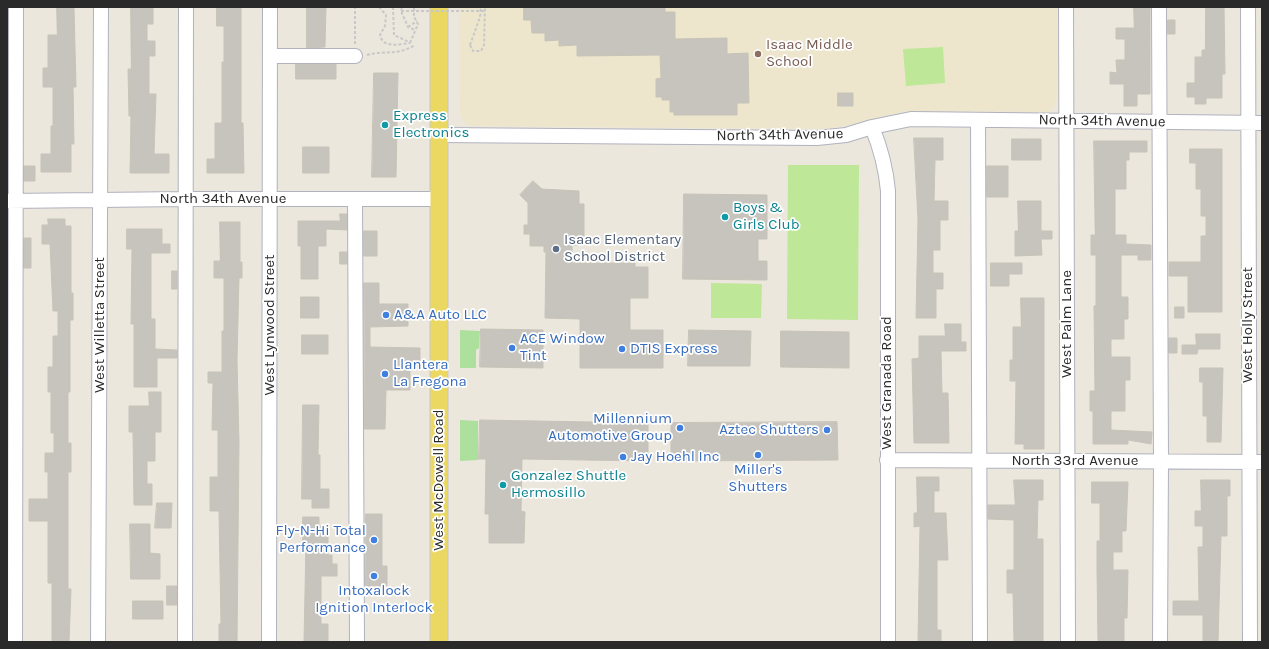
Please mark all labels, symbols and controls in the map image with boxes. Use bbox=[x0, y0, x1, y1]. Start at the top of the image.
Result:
place label: Isaac Middle School bbox=[766, 36, 853, 71]
marker: Isaac Middle School bbox=[753, 49, 763, 59]
place label: Express Electronics bbox=[393, 107, 469, 142]
street label: North 34th Avenue bbox=[1038, 111, 1166, 131]
marker: Express Electronics bbox=[380, 120, 390, 130]
street label: North 34th Avenue bbox=[716, 125, 844, 145]
street label: North 34th Avenue bbox=[160, 190, 286, 208]
place label: Boys & Girls Club bbox=[733, 199, 800, 234]
marker: Boys & Girls Club bbox=[720, 212, 730, 222]
place label: Isaac Elementary School District bbox=[564, 231, 681, 266]
marker: Isaac Elementary School District bbox=[551, 244, 561, 254]
street label: West Lynwood Street bbox=[261, 254, 279, 396]
street label: West Willetta Street bbox=[91, 257, 109, 393]
street label: West Holly Street bbox=[1239, 267, 1257, 383]
street label: West Palm Lane bbox=[1058, 270, 1076, 378]
place label: A&A Auto LLC bbox=[394, 306, 487, 324]
marker: A&A Auto LLC bbox=[381, 310, 391, 320]
street label: West Granada Road bbox=[878, 316, 896, 450]
place label: ACE Window Tint bbox=[520, 330, 605, 365]
place label: DTIS Express bbox=[630, 340, 718, 358]
marker: ACE Window Tint bbox=[507, 343, 517, 353]
marker: DTIS Express bbox=[617, 344, 627, 354]
place label: Llantera La Fregona bbox=[393, 356, 467, 391]
marker: Llantera La Fregona bbox=[380, 369, 390, 379]
street label: West McDowell Road bbox=[430, 409, 448, 551]
place label: Millennium Automotive Group bbox=[548, 410, 672, 445]
place label: Aztec Shutters bbox=[719, 421, 819, 439]
marker: Millennium Automotive Group bbox=[675, 423, 685, 433]
marker: Aztec Shutters bbox=[822, 425, 832, 435]
place label: Jay Hoehl Inc bbox=[631, 448, 720, 466]
marker: Miller's Shutters bbox=[753, 450, 763, 460]
marker: Jay Hoehl Inc bbox=[618, 452, 628, 462]
street label: North 33rd Avenue bbox=[1011, 452, 1139, 470]
place label: Miller's Shutters bbox=[728, 461, 788, 496]
place label: Gonzalez Shuttle Hermosillo bbox=[511, 467, 626, 502]
marker: Gonzalez Shuttle Hermosillo bbox=[498, 480, 508, 490]
place label: Fly-N-Hi Total Performance bbox=[276, 522, 366, 557]
marker: Fly-N-Hi Total Performance bbox=[369, 535, 379, 545]
marker: Intoxalock Ignition Interlock bbox=[369, 571, 379, 581]
place label: Intoxalock Ignition Interlock bbox=[315, 582, 433, 617]

